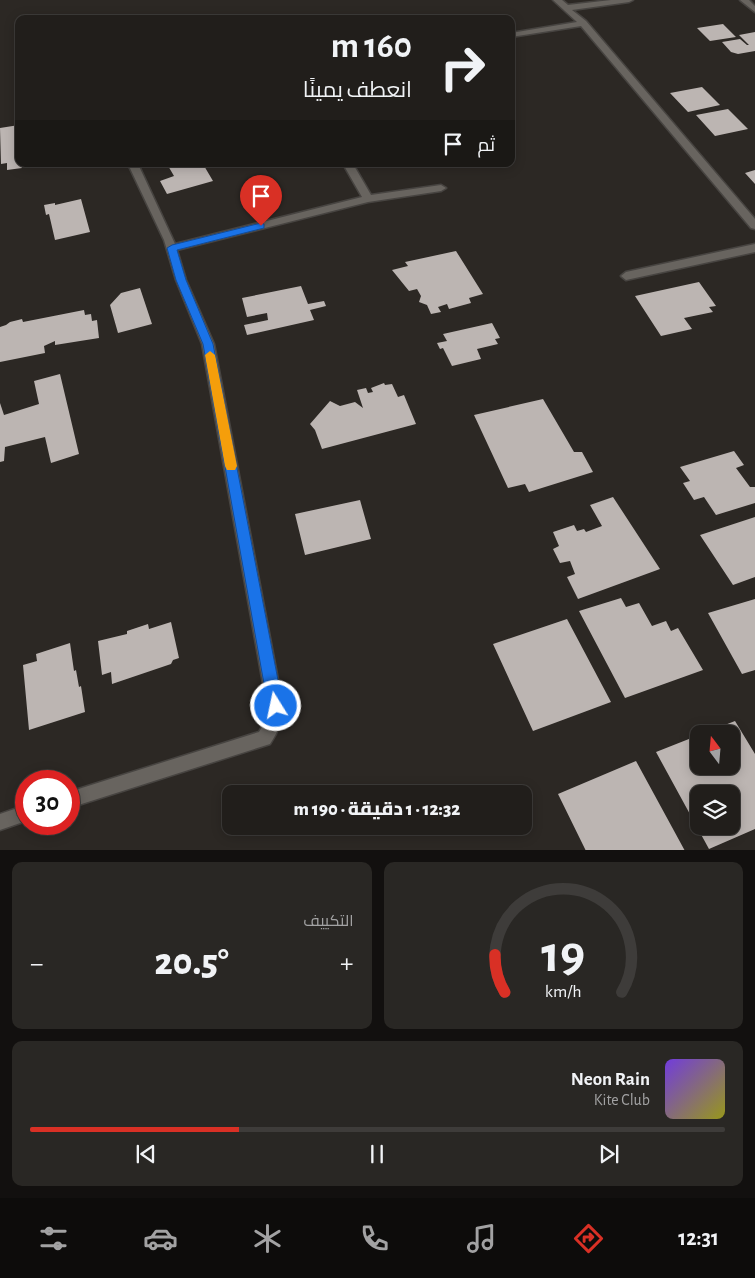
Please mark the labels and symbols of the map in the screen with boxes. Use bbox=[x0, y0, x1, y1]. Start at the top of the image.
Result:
pin bbox=[240, 175, 282, 226]
position arrow bbox=[249, 679, 301, 731]
north arrow bbox=[690, 725, 740, 775]
speed limit sign: 30 bbox=[15, 770, 80, 835]

